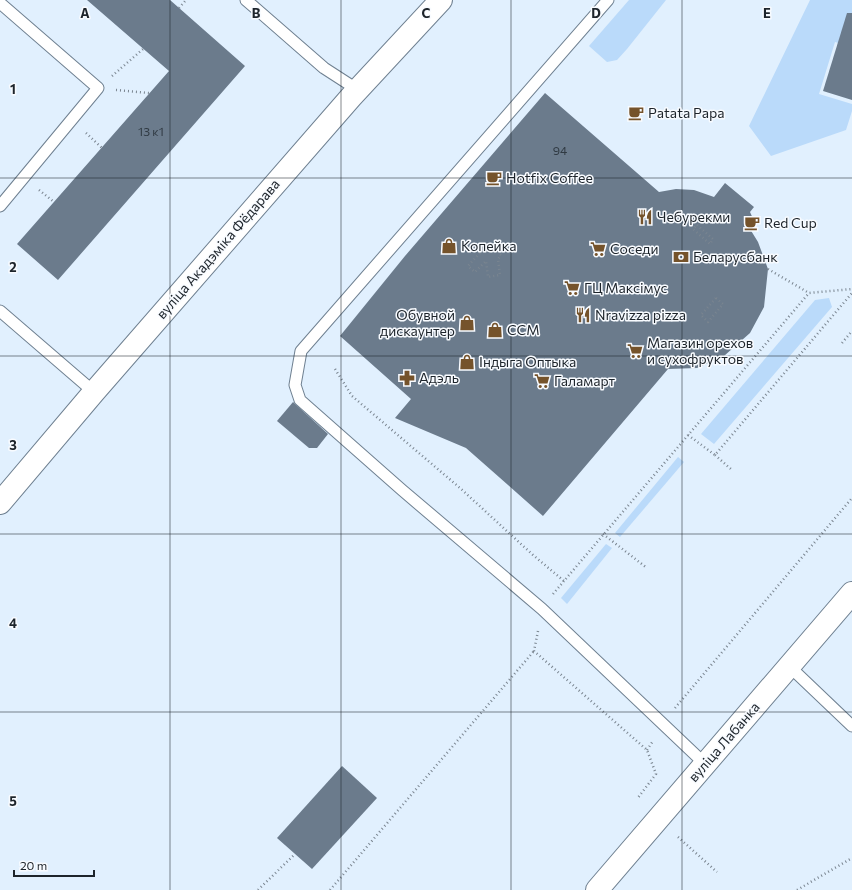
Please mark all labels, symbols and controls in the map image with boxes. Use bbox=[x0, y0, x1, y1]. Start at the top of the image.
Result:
text: A bbox=[80, 5, 90, 21]
text: B bbox=[252, 5, 261, 21]
text: C bbox=[422, 5, 431, 21]
text: D bbox=[591, 5, 601, 21]
text: E bbox=[763, 5, 771, 21]
text: 1 bbox=[10, 81, 16, 97]
cafe icon: Patata Papa bbox=[627, 104, 645, 122]
place label: Patata Papa bbox=[648, 104, 725, 121]
house number: 13 к1 bbox=[138, 124, 164, 138]
house number: 94 bbox=[553, 143, 567, 157]
cafe icon: Hotfix Coffee bbox=[485, 169, 503, 187]
place label: Hotfix Coffee bbox=[506, 169, 593, 186]
street label: вуліца Акадэміка Фёдарава bbox=[152, 175, 283, 322]
restaurant icon: Чебурекми bbox=[636, 208, 654, 226]
place label: Чебурекми bbox=[657, 208, 730, 225]
cafe icon: Red Cup bbox=[743, 214, 761, 232]
place label: Red Cup bbox=[764, 214, 817, 231]
shop icon: Копейка bbox=[440, 237, 458, 255]
place label: Копейка bbox=[461, 237, 516, 254]
supermarket icon: Соседи bbox=[589, 240, 607, 258]
place label: Соседи bbox=[610, 240, 659, 257]
bank icon: Беларусбанк bbox=[672, 248, 690, 266]
place label: Беларусбанк bbox=[693, 248, 778, 265]
text: 2 bbox=[9, 259, 17, 275]
supermarket icon: ГЦ Максімус bbox=[563, 279, 581, 297]
place label: ГЦ Максімус bbox=[584, 279, 667, 296]
place label: Обувной дискаунтер bbox=[380, 306, 455, 339]
restaurant icon: Nravizza pizza bbox=[574, 306, 592, 324]
place label: Nravizza pizza bbox=[595, 306, 686, 323]
shop icon: Обувной дискаунтер bbox=[458, 314, 476, 332]
shop icon: ССМ bbox=[486, 321, 504, 339]
place label: ССМ bbox=[507, 321, 540, 338]
place label: Магазин орехов и сухофруктов bbox=[647, 334, 753, 367]
supermarket icon: Магазин орехов и сухофруктов bbox=[626, 342, 644, 360]
shop icon: Індыга Оптыка bbox=[458, 353, 476, 371]
place label: Індыга Оптыка bbox=[479, 353, 576, 370]
pharmacy icon: Адэль bbox=[398, 369, 416, 387]
place label: Адэль bbox=[419, 369, 459, 386]
supermarket icon: Галамарт bbox=[533, 372, 551, 390]
place label: Галамарт bbox=[554, 372, 616, 389]
text: 3 bbox=[9, 437, 17, 453]
text: 4 bbox=[9, 615, 17, 631]
street label: вуліца Лабанка bbox=[684, 698, 763, 785]
text: 5 bbox=[9, 793, 17, 809]
scale bar bbox=[14, 852, 94, 878]
text: 20 m bbox=[20, 858, 47, 872]

